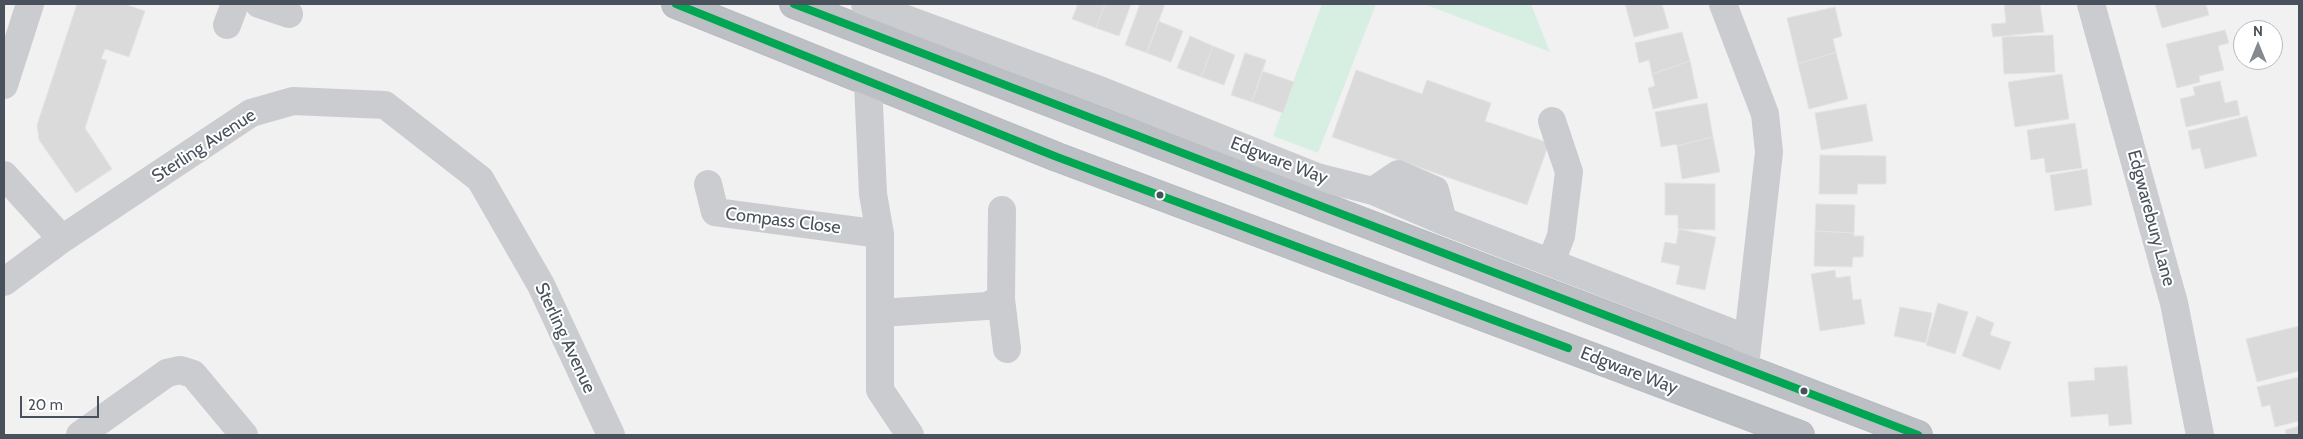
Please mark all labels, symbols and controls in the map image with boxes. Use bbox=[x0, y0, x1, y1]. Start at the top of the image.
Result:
north arrow bbox=[2233, 20, 2283, 70]
text: N bbox=[2253, 22, 2263, 40]
street label: Sterling Avenue bbox=[148, 104, 260, 188]
street label: Edgware Way bbox=[1227, 133, 1331, 189]
street label: Edgwarebury Lane bbox=[2122, 148, 2180, 288]
unlabelled marker bbox=[1155, 190, 1165, 200]
street label: Compass Close bbox=[724, 203, 842, 239]
street label: Sterling Avenue bbox=[530, 279, 600, 397]
street label: Edgware Way bbox=[1577, 343, 1681, 399]
scale bar bbox=[22, 386, 101, 418]
unlabelled marker bbox=[1799, 386, 1809, 396]
text: 20 m bbox=[28, 396, 63, 414]

